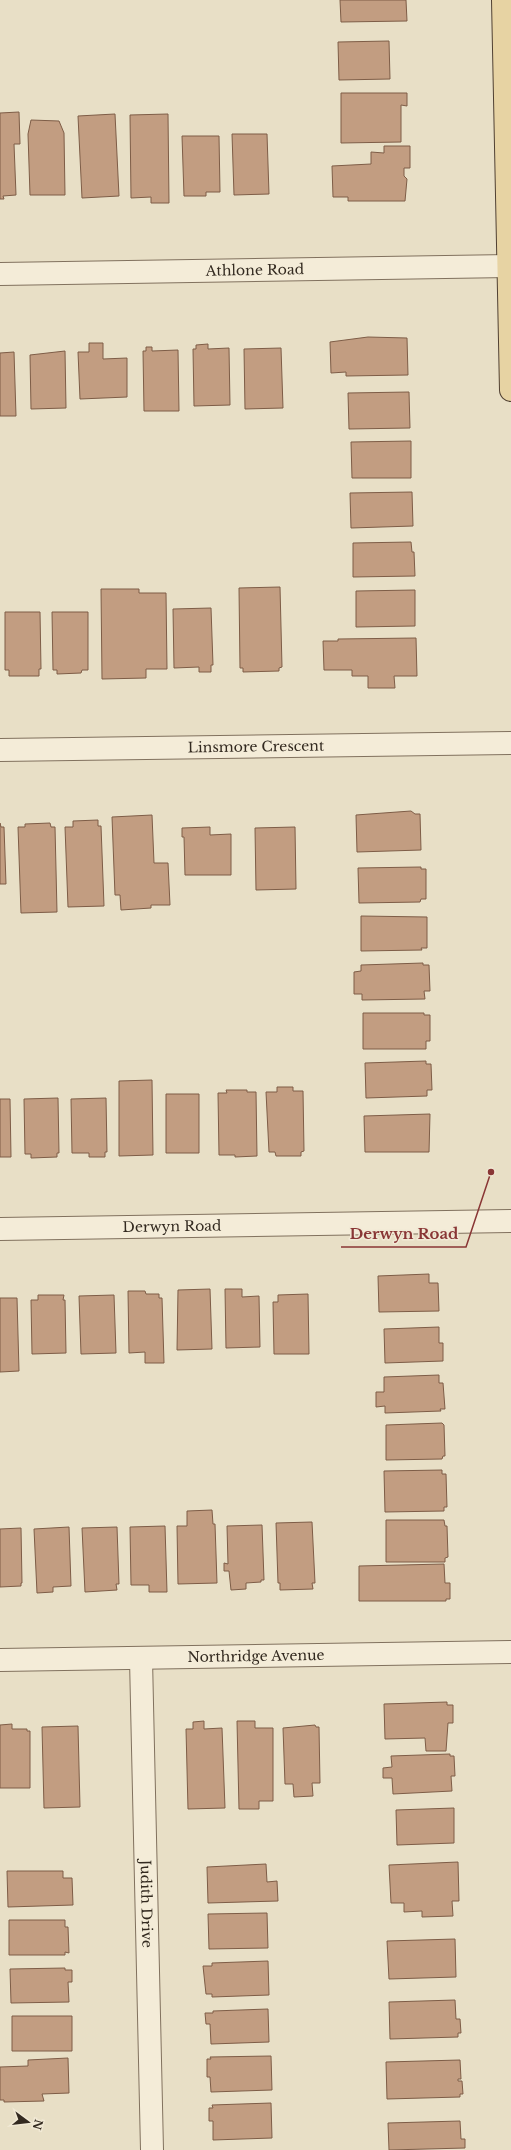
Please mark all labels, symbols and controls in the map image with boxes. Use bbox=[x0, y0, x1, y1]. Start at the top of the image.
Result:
street label: Athlone Road bbox=[205, 260, 305, 280]
street label: Linsmore Crescent bbox=[188, 737, 325, 756]
street label: Derwyn Road bbox=[122, 1217, 222, 1236]
callout: Derwyn Road bbox=[341, 1220, 466, 1247]
text: Derwyn Road bbox=[350, 1224, 459, 1243]
street label: Northridge Avenue bbox=[187, 1646, 325, 1666]
street label: Judith Drive bbox=[136, 1858, 156, 1948]
north arrow bbox=[8, 2102, 48, 2142]
text: N bbox=[29, 2118, 46, 2132]

